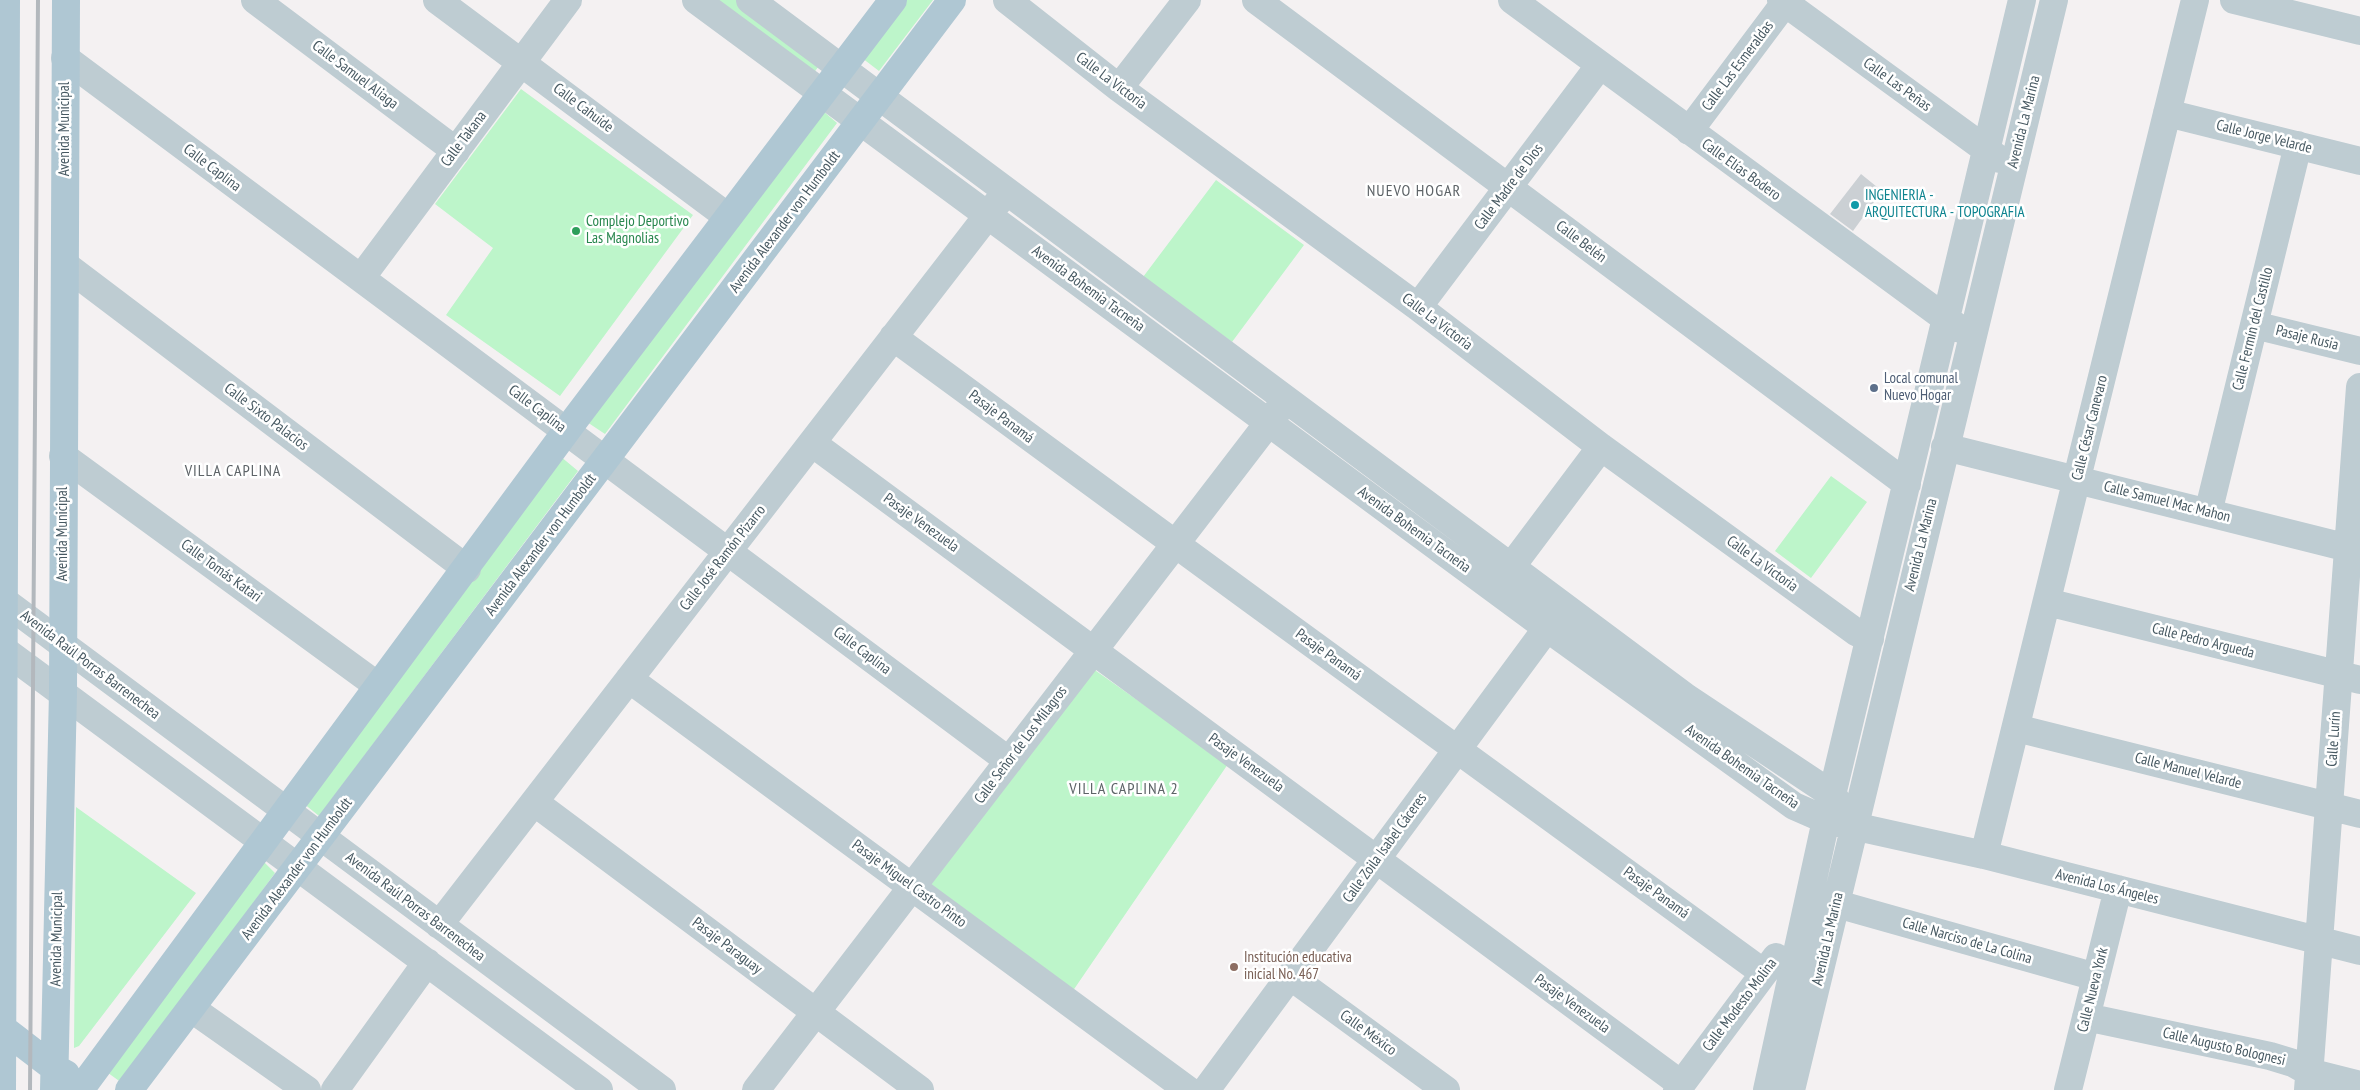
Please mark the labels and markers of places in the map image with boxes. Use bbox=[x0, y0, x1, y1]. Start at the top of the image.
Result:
place label: INGENIERIA - ARQUITECTURA - TOPOGRAFIA bbox=[1865, 187, 2025, 222]
marker: INGENIERIA - ARQUITECTURA - TOPOGRAFIA bbox=[1849, 199, 1861, 211]
place label: Complejo Deportivo Las Magnolias bbox=[586, 213, 689, 248]
marker: Complejo Deportivo Las Magnolias bbox=[570, 225, 582, 237]
place label: Local comunal Nuevo Hogar bbox=[1884, 370, 1958, 405]
marker: Local comunal Nuevo Hogar bbox=[1868, 382, 1880, 394]
place label: Institución educativa inicial No. 467 bbox=[1244, 949, 1352, 984]
marker: Institución educativa inicial No. 467 bbox=[1228, 961, 1240, 973]

